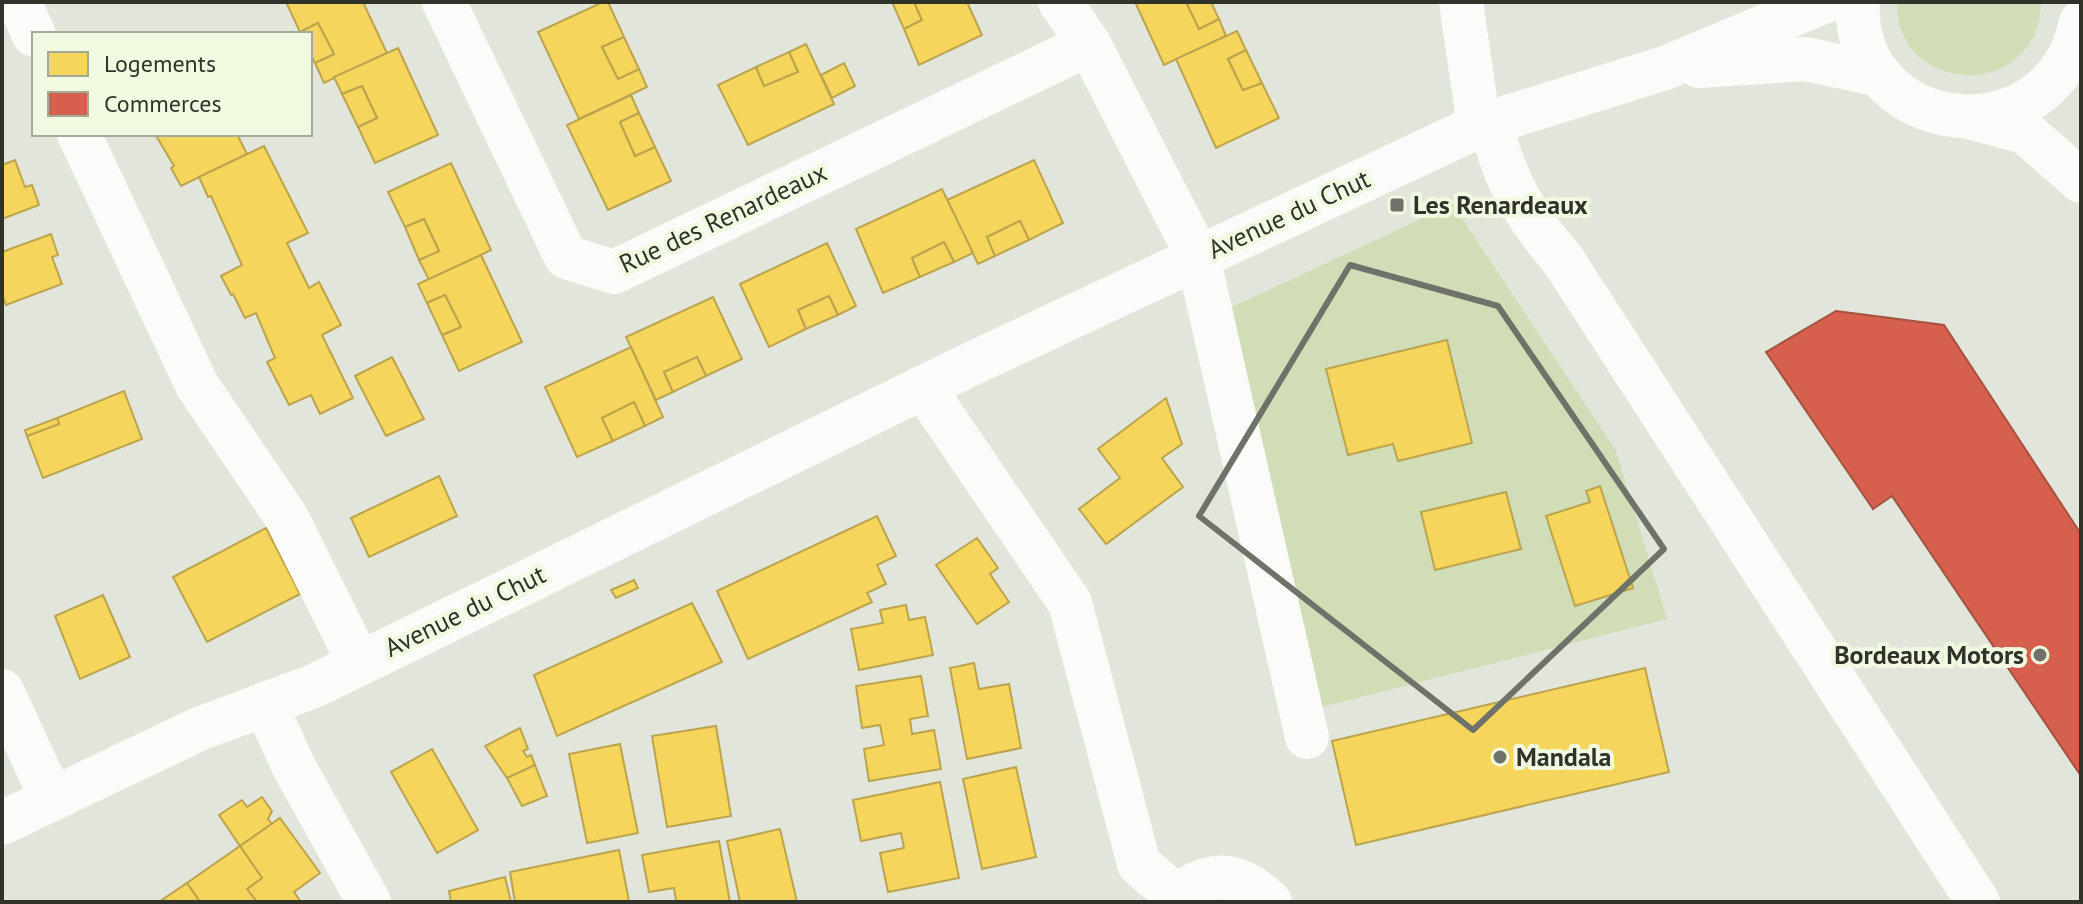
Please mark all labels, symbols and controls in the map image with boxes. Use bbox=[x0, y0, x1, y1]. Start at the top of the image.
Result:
legend bbox=[32, 32, 312, 136]
text: Logements bbox=[104, 48, 216, 79]
text: Commerces bbox=[104, 88, 222, 119]
street label: Rue des Renardeaux bbox=[614, 155, 832, 280]
street label: Avenue du Chut bbox=[1203, 162, 1375, 265]
place label: Les Renardeaux bbox=[1413, 188, 1588, 221]
marker: Les Renardeaux bbox=[1388, 196, 1406, 214]
street label: Avenue du Chut bbox=[379, 557, 551, 664]
place label: Bordeaux Motors bbox=[1834, 638, 2024, 671]
marker: Bordeaux Motors bbox=[2031, 646, 2049, 664]
place label: Mandala bbox=[1516, 740, 1611, 773]
marker: Mandala bbox=[1491, 748, 1509, 766]

